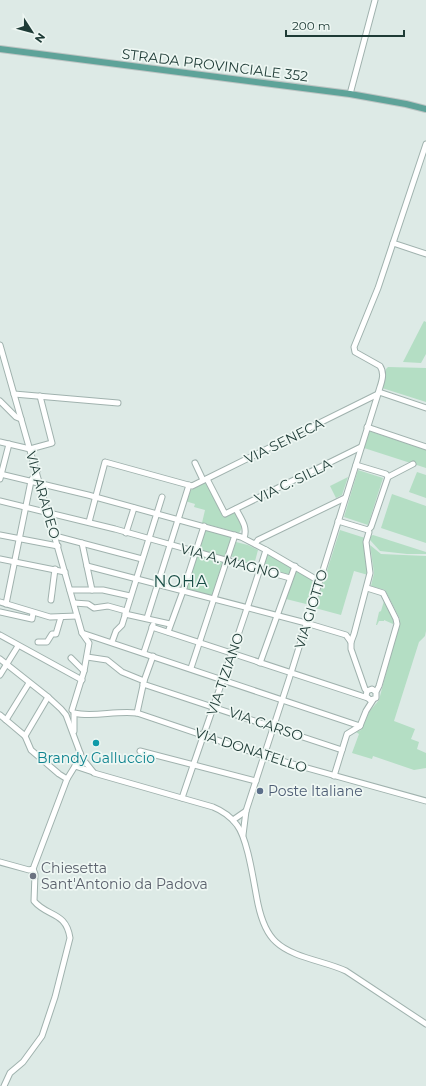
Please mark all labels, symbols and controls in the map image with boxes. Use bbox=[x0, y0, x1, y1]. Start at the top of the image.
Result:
north arrow bbox=[12, 12, 52, 52]
scale bar bbox=[286, 12, 404, 38]
text: 200 m bbox=[292, 18, 331, 33]
text: N bbox=[32, 30, 48, 46]
street label: STRADA PROVINCIALE 352 bbox=[121, 45, 309, 85]
street label: VIA SENECA bbox=[241, 414, 327, 468]
street label: VIA ARADEO bbox=[22, 449, 64, 541]
street label: VIA C. SILLA bbox=[251, 454, 335, 507]
street label: VIA A. MAGNO bbox=[178, 539, 282, 583]
street label: VIA GIOTTO bbox=[290, 567, 332, 651]
district label: NOHA bbox=[154, 572, 208, 591]
street label: VIA TIZIANO bbox=[202, 630, 248, 718]
street label: VIA CARSO bbox=[226, 703, 306, 745]
street label: VIA DONATELLO bbox=[192, 723, 310, 777]
marker: Brandy Galluccio bbox=[91, 738, 101, 748]
place label: Brandy Galluccio bbox=[37, 749, 155, 767]
place label: Poste Italiane bbox=[268, 782, 363, 800]
marker: Poste Italiane bbox=[255, 786, 265, 796]
place label: Chiesetta Sant'Antonio da Padova bbox=[41, 859, 208, 893]
marker: Chiesetta Sant'Antonio da Padova bbox=[28, 871, 38, 881]

